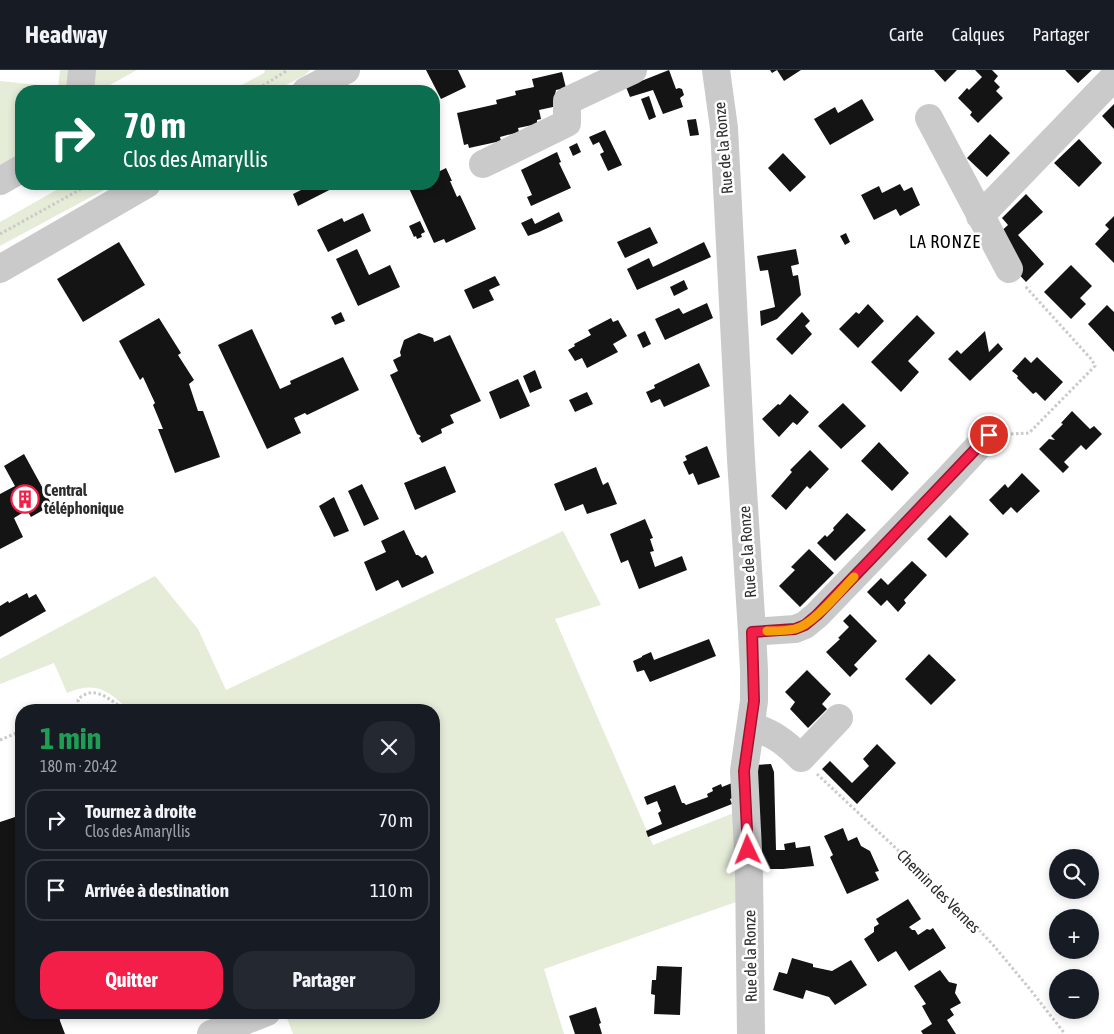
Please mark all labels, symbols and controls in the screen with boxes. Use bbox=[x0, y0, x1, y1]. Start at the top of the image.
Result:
text: Headway bbox=[25, 21, 108, 48]
text: Carte bbox=[889, 24, 924, 45]
text: Calques bbox=[952, 24, 1005, 45]
text: Partager bbox=[1033, 24, 1089, 45]
street label: Rue de la Ronze bbox=[710, 101, 736, 195]
icon: right bbox=[40, 105, 105, 170]
text: 70 m bbox=[123, 105, 186, 145]
text: Clos des Amaryllis bbox=[123, 146, 268, 172]
district label: LA RONZE bbox=[909, 231, 981, 252]
pin bbox=[968, 414, 1010, 456]
icon: arrive bbox=[975, 421, 1003, 449]
place label: Central téléphonique bbox=[43, 481, 124, 517]
building icon: Central téléphonique bbox=[10, 484, 40, 514]
street label: Rue de la Ronze bbox=[735, 505, 759, 599]
text: 1 min bbox=[40, 721, 101, 755]
button: close bbox=[363, 721, 415, 773]
text: 180 m · 20:42 bbox=[40, 757, 117, 775]
text: Tournez à droite bbox=[85, 800, 196, 822]
icon: right bbox=[42, 806, 70, 834]
text: 70 m bbox=[379, 809, 413, 831]
text: Clos des Amaryllis bbox=[85, 822, 190, 840]
position arrow bbox=[721, 823, 773, 875]
street label: Chemin des Vernes bbox=[894, 846, 985, 937]
map controls bbox=[1049, 849, 1099, 1019]
button: search bbox=[1049, 849, 1099, 899]
icon: arrive bbox=[42, 876, 70, 904]
text: Arrivée à destination bbox=[85, 879, 229, 901]
text: 110 m bbox=[370, 879, 413, 901]
button: + bbox=[1049, 909, 1099, 959]
street label: Rue de la Ronze bbox=[740, 910, 760, 1002]
button: Quitter bbox=[40, 951, 223, 1009]
button: Partager bbox=[233, 951, 415, 1009]
button: − bbox=[1049, 969, 1099, 1019]

